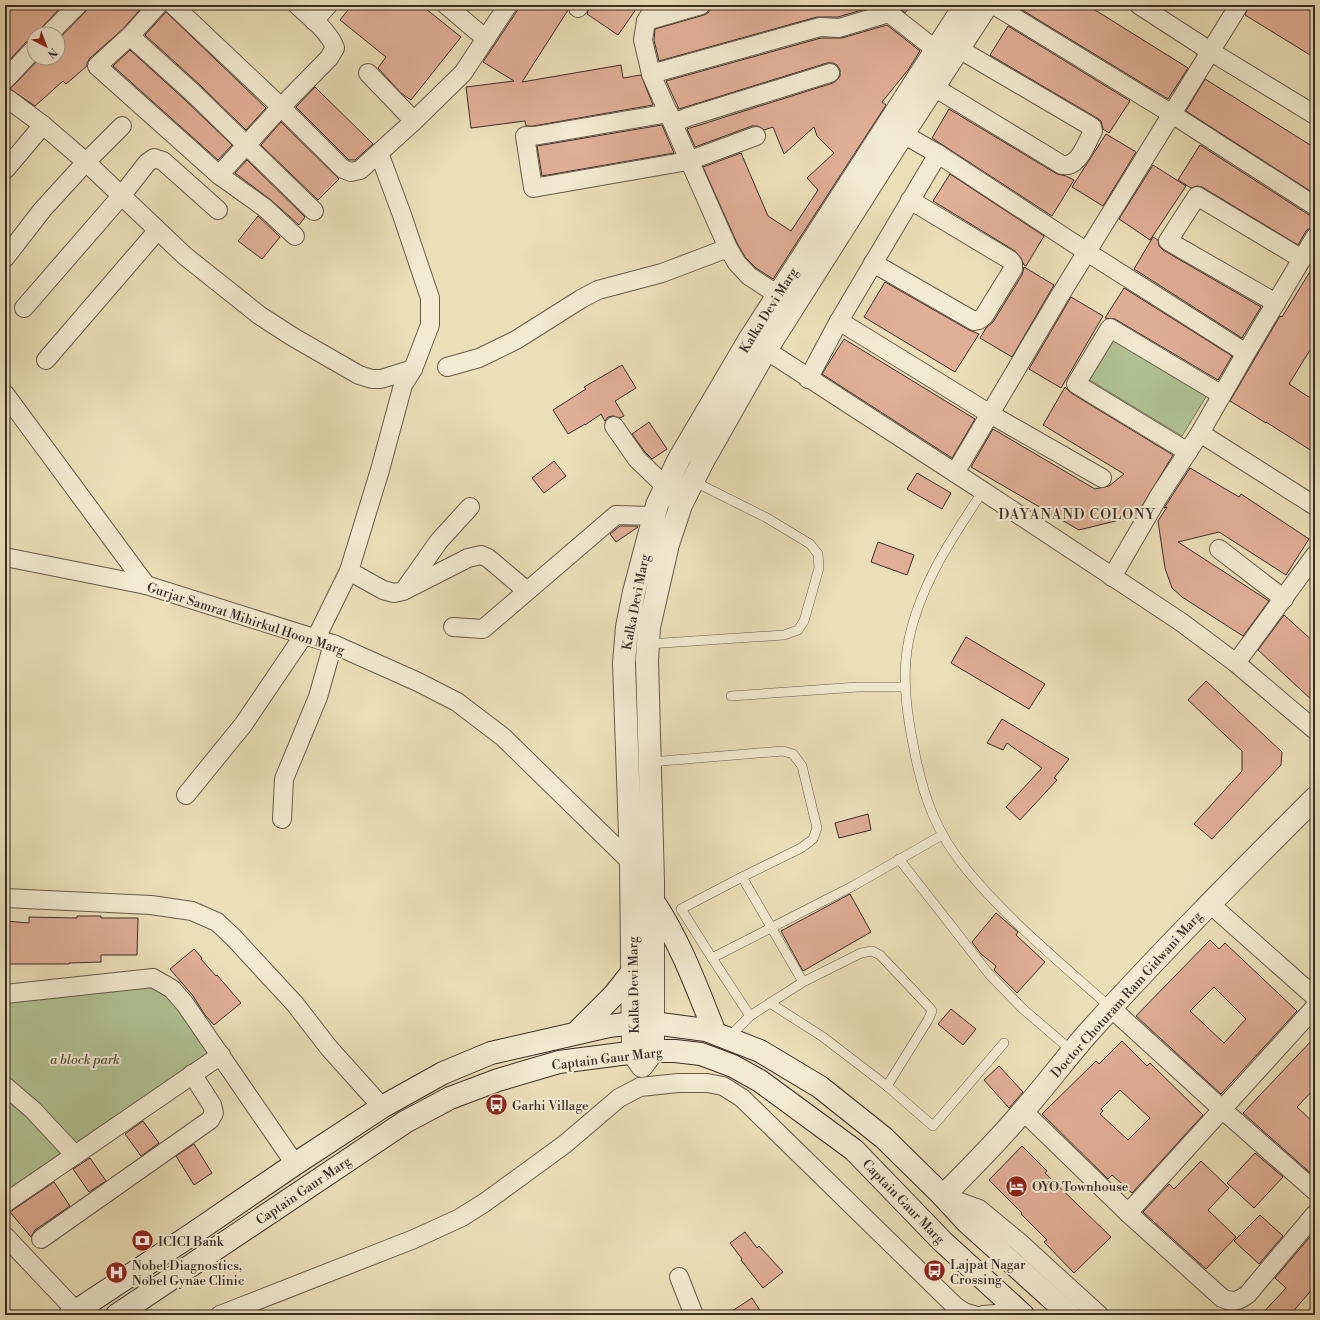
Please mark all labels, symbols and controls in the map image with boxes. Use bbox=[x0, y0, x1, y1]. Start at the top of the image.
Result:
north arrow bbox=[26, 26, 66, 66]
text: N bbox=[44, 45, 60, 61]
street label: Kalka Devi Marg bbox=[736, 265, 802, 356]
district label: DAYANAND COLONY bbox=[998, 506, 1156, 524]
street label: Kalka Devi Marg bbox=[619, 553, 653, 651]
street label: Gurjar Samrat Mihirkul Hoon Marg bbox=[145, 579, 347, 659]
street label: Doctor Choturam Ram Gidwani Marg bbox=[1048, 908, 1206, 1081]
street label: Kalka Devi Marg bbox=[625, 936, 643, 1034]
street label: Captain Gaur Marg bbox=[551, 1044, 664, 1074]
park label: a block park bbox=[50, 1052, 120, 1068]
bus stop icon: Garhi Village bbox=[483, 1092, 509, 1118]
place label: Garhi Village bbox=[512, 1098, 589, 1114]
street label: Captain Gaur Marg bbox=[253, 1153, 354, 1229]
street label: Captain Gaur Marg bbox=[859, 1156, 948, 1247]
hotel icon: OYO Townhouse bbox=[1003, 1173, 1029, 1199]
place label: OYO Townhouse bbox=[1032, 1179, 1129, 1195]
bank icon: ICICI Bank bbox=[129, 1228, 155, 1254]
place label: ICICI Bank bbox=[158, 1234, 225, 1250]
place label: Lajpat Nagar Crossing bbox=[950, 1257, 1026, 1288]
place label: Nobel Diagnostics, Nobel Gynae Clinic bbox=[132, 1258, 245, 1289]
bus stop icon: Lajpat Nagar Crossing bbox=[921, 1258, 947, 1284]
hospital icon: Nobel Diagnostics, Nobel Gynae Clinic bbox=[103, 1259, 129, 1285]

